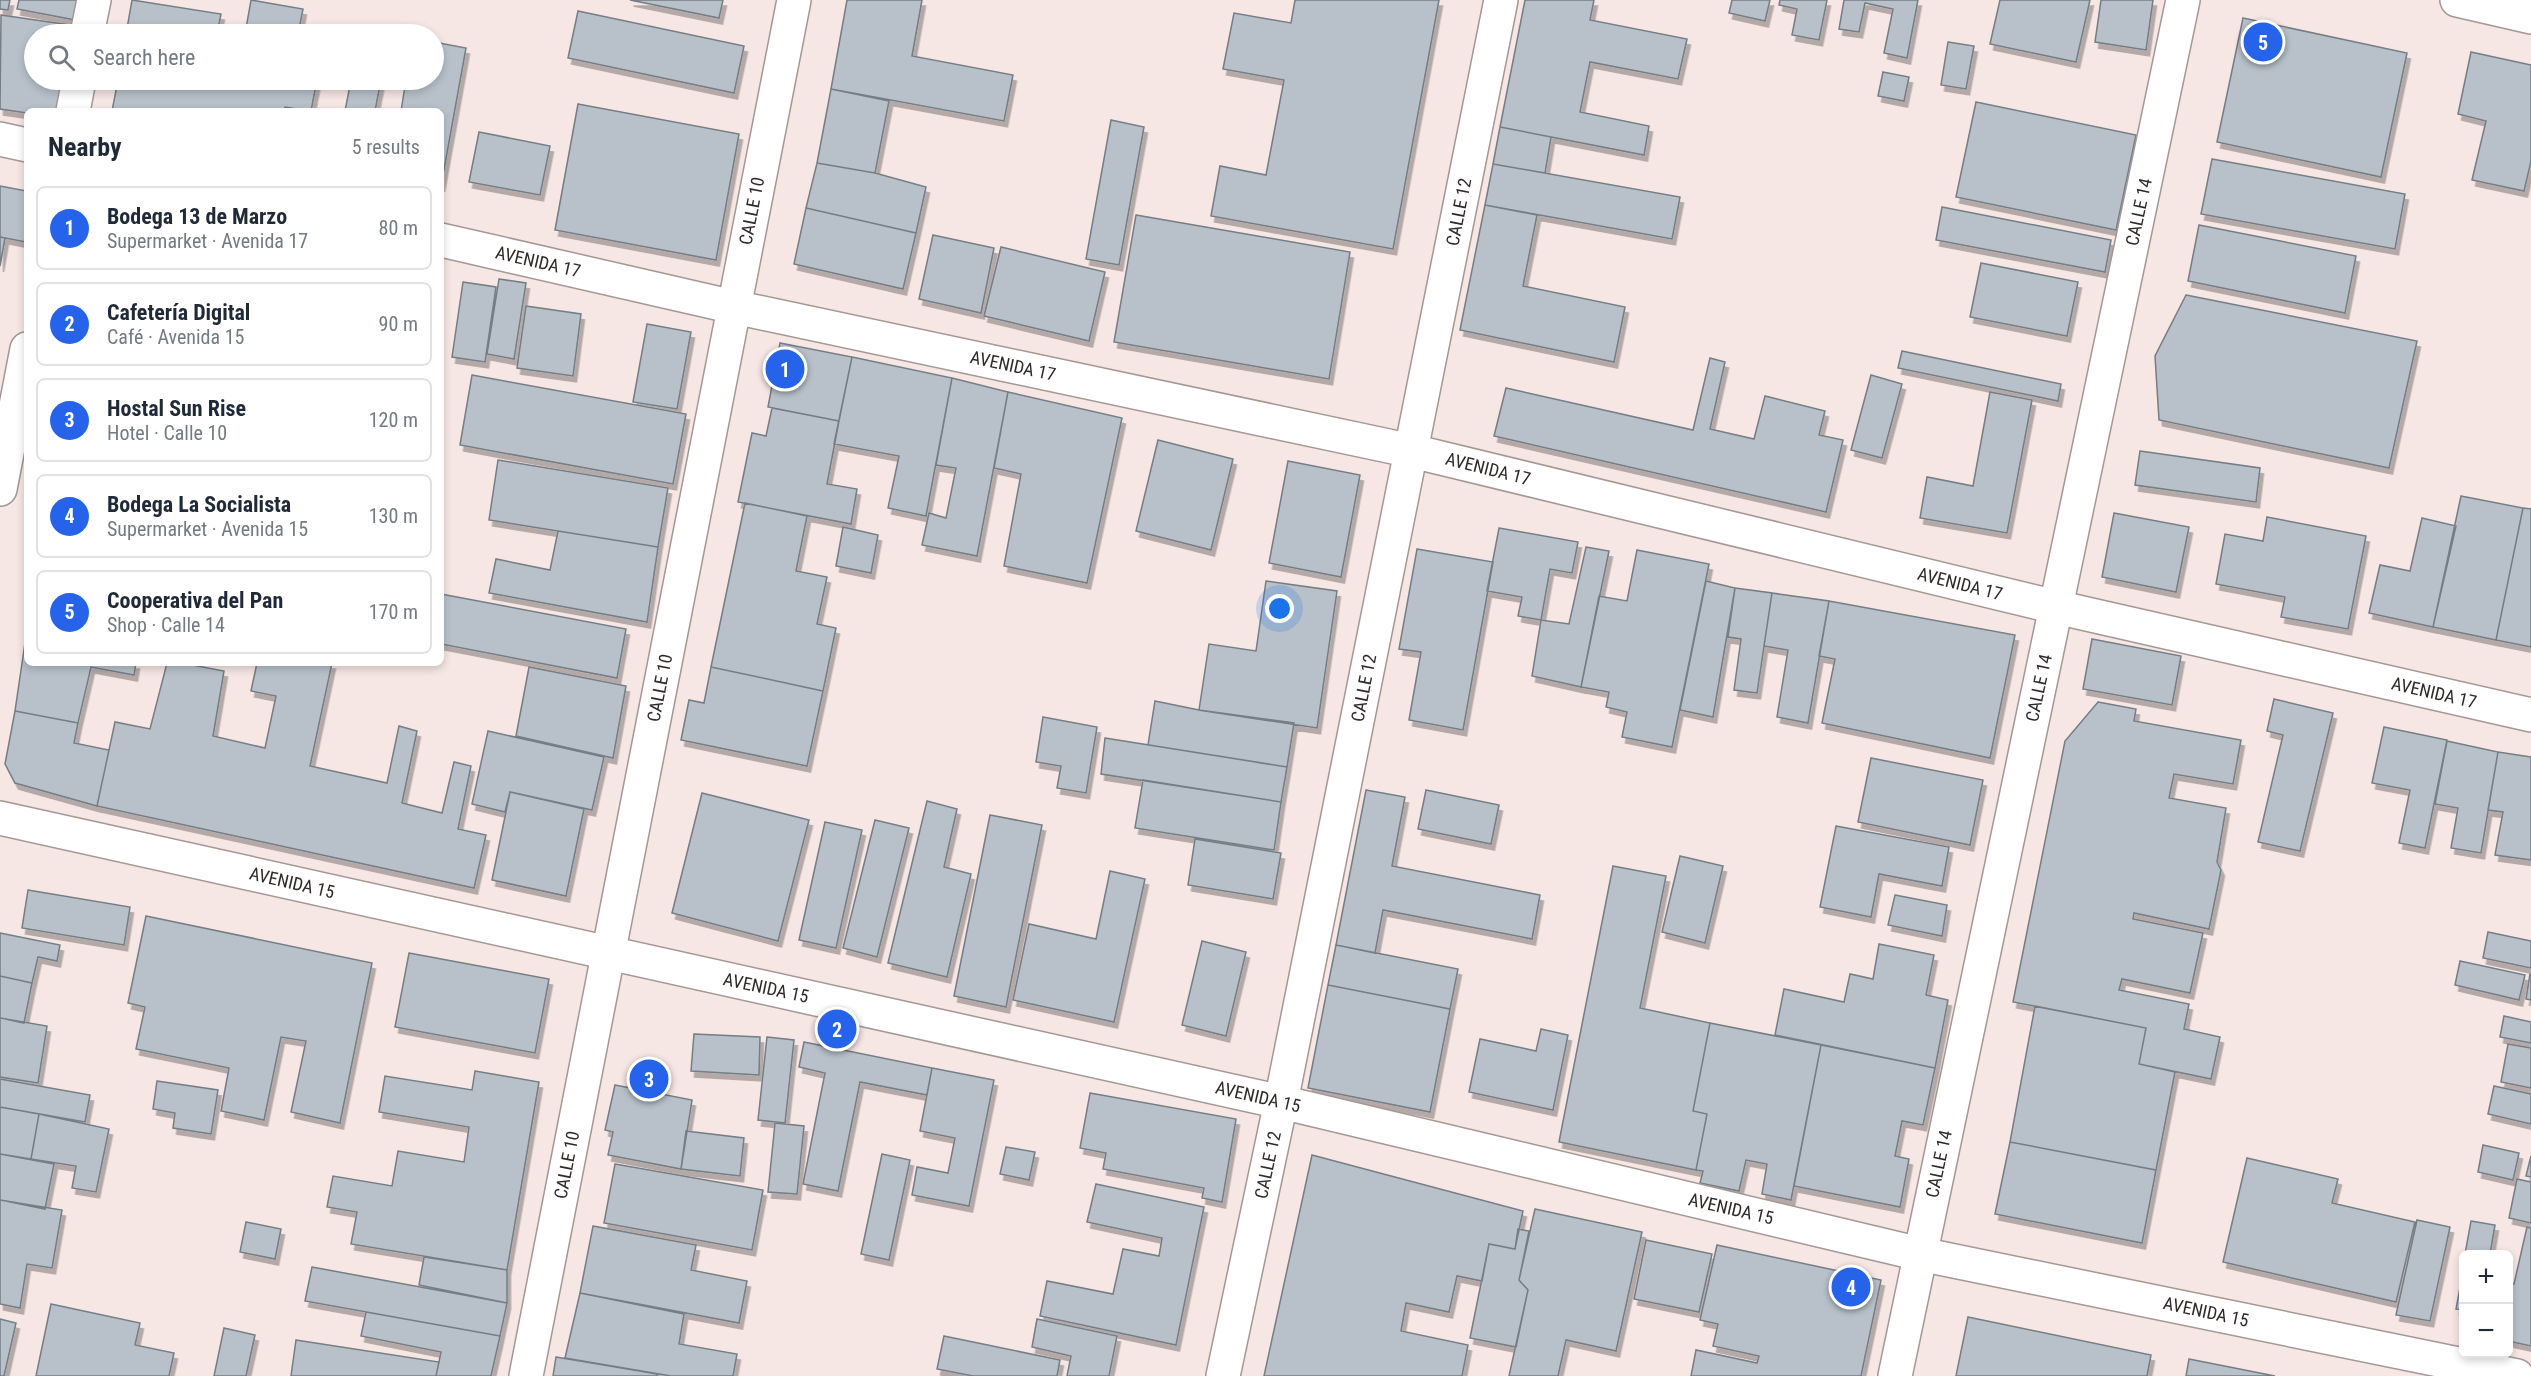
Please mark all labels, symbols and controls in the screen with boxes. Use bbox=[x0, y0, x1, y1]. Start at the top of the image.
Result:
pin: 5 bbox=[2244, 20, 2282, 64]
search box bbox=[24, 24, 444, 90]
icon: search bbox=[45, 41, 78, 74]
text: Search here bbox=[93, 45, 195, 70]
text: Nearby bbox=[48, 132, 122, 162]
text: 5 results bbox=[352, 135, 420, 159]
street label: CALLE 10 bbox=[735, 175, 768, 247]
street label: CALLE 12 bbox=[1442, 176, 1475, 248]
street label: CALLE 14 bbox=[2121, 176, 2156, 248]
text: Bodega 13 de Marzo bbox=[107, 204, 287, 229]
text: 1 bbox=[64, 216, 75, 240]
text: 80 m bbox=[379, 216, 418, 240]
text: Supermarket · Avenida 17 bbox=[107, 229, 308, 253]
street label: AVENIDA 17 bbox=[494, 242, 583, 282]
text: Cafetería Digital bbox=[107, 300, 250, 325]
text: 2 bbox=[64, 312, 75, 336]
text: 90 m bbox=[379, 312, 418, 336]
text: Café · Avenida 15 bbox=[107, 325, 244, 349]
pin: 1 bbox=[766, 346, 804, 392]
street label: AVENIDA 17 bbox=[969, 346, 1058, 385]
text: Hostal Sun Rise bbox=[107, 396, 246, 421]
text: 3 bbox=[64, 408, 75, 432]
text: 120 m bbox=[369, 408, 418, 432]
text: Hotel · Calle 10 bbox=[107, 421, 227, 445]
street label: AVENIDA 17 bbox=[1444, 448, 1533, 489]
text: Bodega La Socialista bbox=[107, 492, 291, 517]
text: 4 bbox=[64, 504, 75, 528]
text: 130 m bbox=[369, 504, 418, 528]
text: Supermarket · Avenida 15 bbox=[107, 517, 308, 541]
street label: AVENIDA 17 bbox=[1916, 563, 2005, 604]
text: Cooperativa del Pan bbox=[107, 588, 283, 613]
your location bbox=[1265, 594, 1294, 623]
text: 5 bbox=[64, 600, 75, 624]
text: 170 m bbox=[369, 600, 418, 624]
text: Shop · Calle 14 bbox=[107, 613, 225, 637]
street label: CALLE 10 bbox=[643, 652, 676, 724]
street label: CALLE 12 bbox=[1347, 652, 1380, 724]
street label: CALLE 14 bbox=[2021, 652, 2056, 724]
street label: AVENIDA 17 bbox=[2390, 673, 2479, 713]
street label: AVENIDA 15 bbox=[248, 863, 337, 903]
street label: AVENIDA 15 bbox=[722, 968, 811, 1007]
pin: 2 bbox=[818, 1006, 856, 1052]
pin: 3 bbox=[630, 1056, 668, 1102]
street label: AVENIDA 15 bbox=[1214, 1077, 1303, 1117]
street label: CALLE 14 bbox=[1921, 1128, 1956, 1200]
street label: CALLE 10 bbox=[550, 1129, 583, 1201]
street label: CALLE 12 bbox=[1250, 1129, 1285, 1201]
street label: AVENIDA 15 bbox=[1687, 1189, 1776, 1229]
map controls bbox=[2459, 1250, 2513, 1358]
button: + bbox=[2459, 1250, 2513, 1304]
pin: 4 bbox=[1832, 1264, 1870, 1310]
street label: AVENIDA 15 bbox=[2162, 1292, 2251, 1331]
button: − bbox=[2459, 1304, 2513, 1358]

